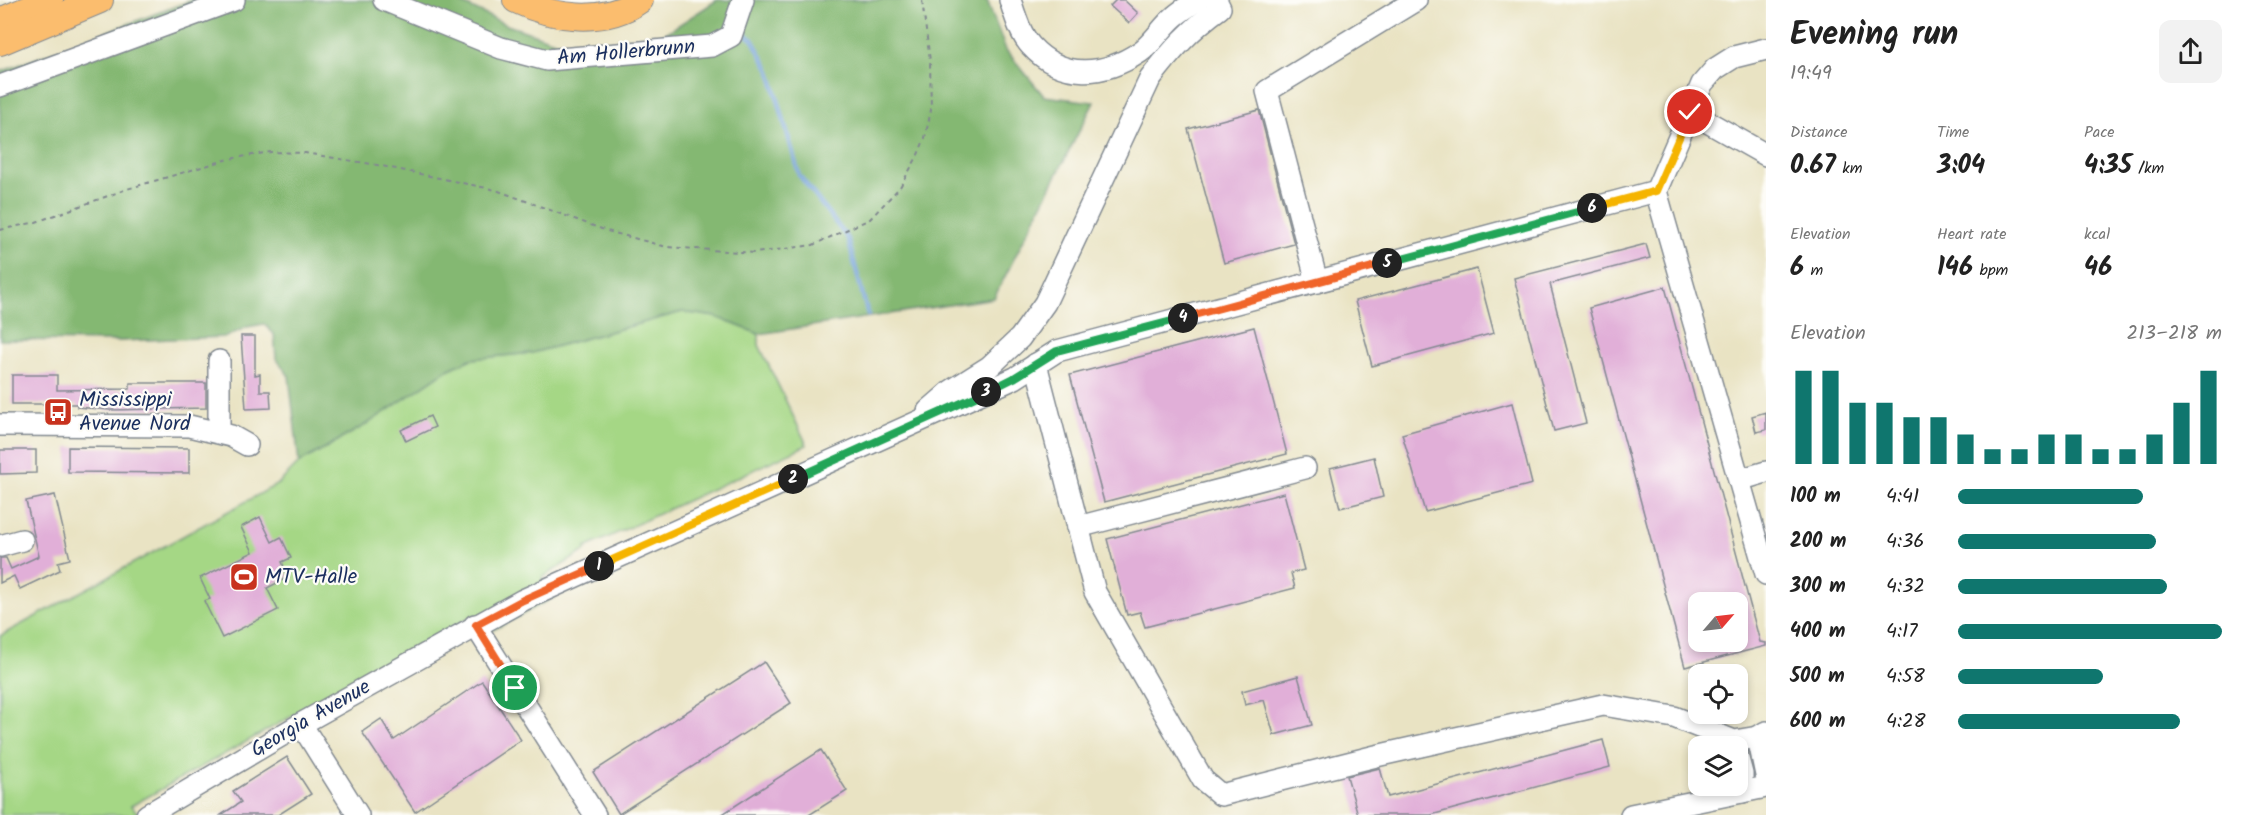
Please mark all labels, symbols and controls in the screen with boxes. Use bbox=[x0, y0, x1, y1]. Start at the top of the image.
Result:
text: Evening run bbox=[1790, 9, 1958, 62]
button: share bbox=[2159, 20, 2222, 83]
street label: Am Hollerbrunn bbox=[555, 31, 697, 75]
text: 19:49 bbox=[1790, 58, 1832, 90]
pin bbox=[1664, 86, 1715, 137]
icon: check bbox=[1673, 95, 1706, 128]
text: Distance bbox=[1790, 120, 1848, 145]
text: Time bbox=[1937, 120, 1969, 145]
text: Pace bbox=[2084, 120, 2115, 145]
text: 0.67 bbox=[1790, 145, 1836, 187]
text: 3:04 bbox=[1937, 145, 1985, 187]
text: 4:35 bbox=[2084, 145, 2132, 187]
text: km bbox=[1836, 156, 1863, 181]
text: /km bbox=[2132, 156, 2164, 181]
pin: 6 bbox=[1577, 193, 1607, 223]
text: 6 bbox=[1588, 195, 1596, 220]
text: Elevation bbox=[1790, 222, 1851, 247]
text: Heart rate bbox=[1937, 222, 2007, 247]
text: kcal bbox=[2084, 222, 2110, 247]
text: 6 bbox=[1790, 247, 1804, 289]
text: 146 bbox=[1937, 247, 1973, 289]
text: 46 bbox=[2084, 247, 2112, 289]
pin: 5 bbox=[1372, 248, 1402, 278]
text: 5 bbox=[1383, 250, 1391, 275]
text: m bbox=[1804, 258, 1823, 283]
text: bpm bbox=[1973, 258, 2008, 283]
pin: 4 bbox=[1168, 303, 1198, 333]
text: 4 bbox=[1179, 305, 1187, 330]
text: Elevation bbox=[1790, 318, 1866, 350]
text: 213–218 m bbox=[2127, 318, 2222, 350]
pin: 3 bbox=[971, 377, 1001, 407]
text: 3 bbox=[982, 379, 990, 404]
place label: Mississippi Avenue Nord bbox=[79, 384, 191, 441]
bus stop icon: Mississippi Avenue Nord bbox=[42, 396, 74, 428]
pin: 2 bbox=[778, 464, 808, 494]
text: 2 bbox=[788, 466, 798, 491]
text: 100 m bbox=[1790, 481, 1841, 513]
text: 4:41 bbox=[1886, 481, 1919, 513]
text: 200 m bbox=[1790, 526, 1846, 558]
text: 4:36 bbox=[1886, 526, 1924, 558]
pin: 1 bbox=[584, 551, 614, 581]
text: 1 bbox=[597, 553, 601, 578]
sports icon: MTV-Halle bbox=[228, 561, 260, 593]
place label: MTV-Halle bbox=[265, 561, 358, 594]
text: 300 m bbox=[1790, 571, 1846, 603]
text: 4:32 bbox=[1886, 571, 1925, 603]
north arrow bbox=[1688, 592, 1748, 652]
map controls bbox=[1688, 592, 1748, 796]
text: 400 m bbox=[1790, 616, 1846, 648]
text: 4:17 bbox=[1886, 616, 1917, 648]
text: 500 m bbox=[1790, 661, 1845, 693]
text: 4:58 bbox=[1886, 661, 1925, 693]
pin bbox=[489, 662, 540, 713]
button: locate bbox=[1688, 664, 1748, 724]
street label: Georgia Avenue bbox=[245, 671, 378, 767]
icon: arrive bbox=[498, 671, 531, 704]
text: 600 m bbox=[1790, 706, 1845, 738]
text: 4:28 bbox=[1886, 706, 1926, 738]
button: layers bbox=[1688, 736, 1748, 796]

